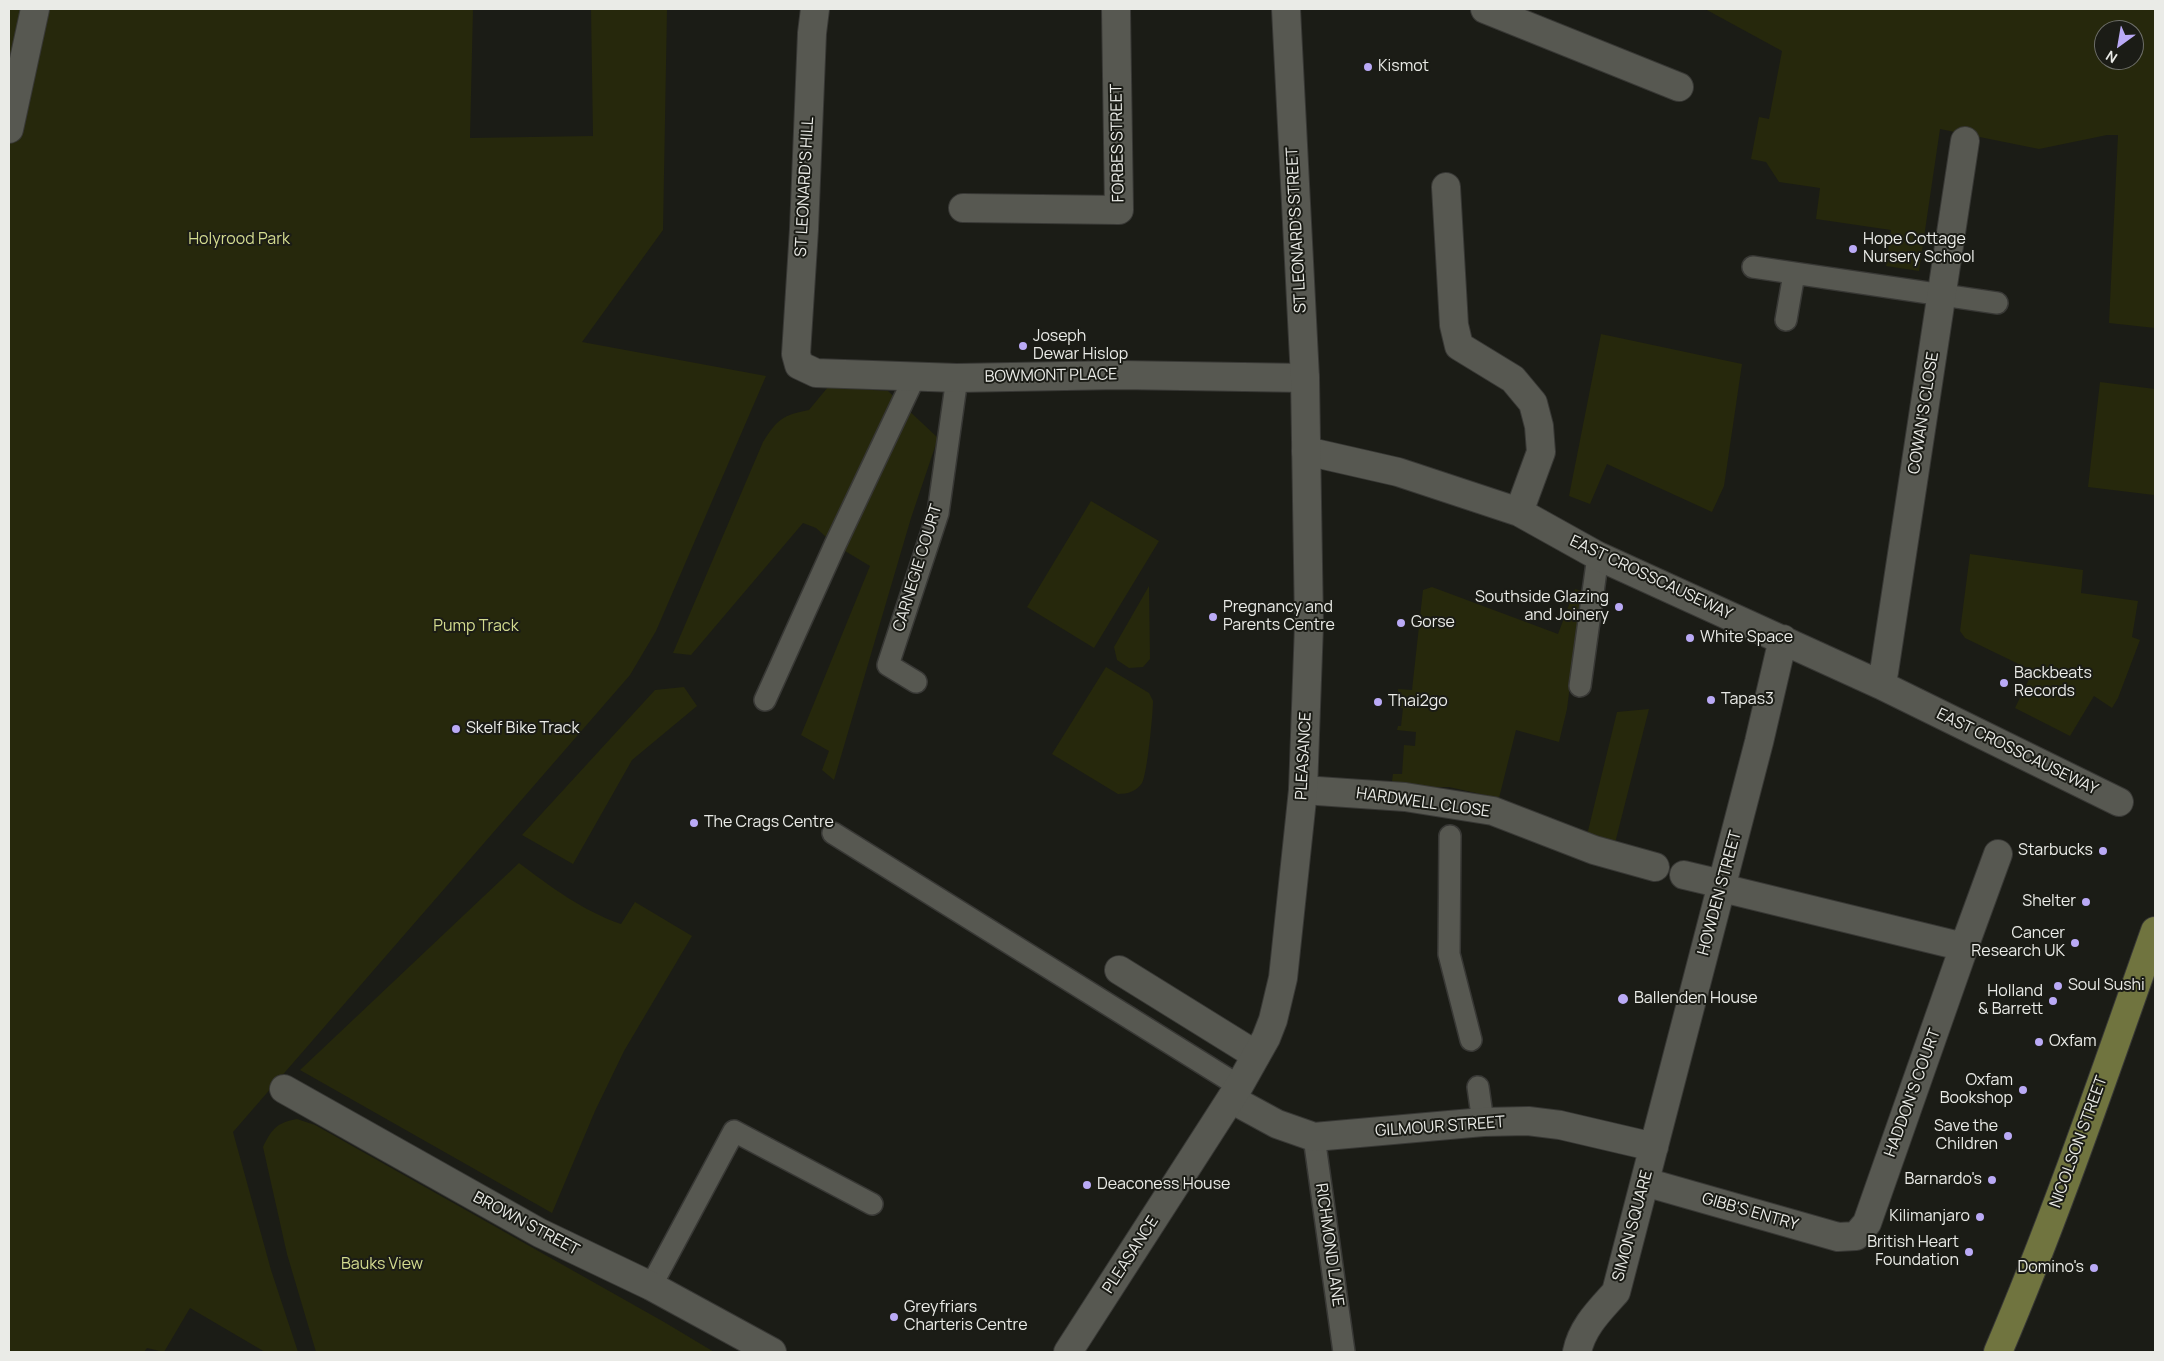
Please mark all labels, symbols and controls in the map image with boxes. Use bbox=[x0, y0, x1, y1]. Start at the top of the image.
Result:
north arrow bbox=[2094, 20, 2144, 70]
text: N bbox=[2102, 47, 2121, 68]
place label: Kismot bbox=[1378, 57, 1429, 77]
marker: Kismot bbox=[1362, 61, 1374, 73]
street label: FORBES STREET bbox=[1107, 84, 1129, 202]
street label: ST LEONARD'S HILL bbox=[792, 117, 818, 257]
street label: ST LEONARD'S STREET bbox=[1283, 146, 1311, 314]
park label: Holyrood Park bbox=[188, 230, 290, 250]
place label: Hope Cottage Nursery School bbox=[1863, 230, 1975, 268]
marker: Hope Cottage Nursery School bbox=[1847, 243, 1859, 255]
place label: Joseph Dewar Hislop bbox=[1033, 327, 1128, 365]
marker: Joseph Dewar Hislop bbox=[1017, 340, 1029, 352]
street label: COWAN'S CLOSE bbox=[1905, 351, 1943, 475]
street label: BOWMONT PLACE bbox=[984, 365, 1118, 387]
street label: CARNEGIE COURT bbox=[889, 502, 947, 634]
street label: EAST CROSSCAUSEWAY bbox=[1567, 532, 1735, 624]
place label: Southside Glazing and Joinery bbox=[1475, 588, 1609, 626]
place label: Pregnancy and Parents Centre bbox=[1223, 598, 1335, 636]
marker: Southside Glazing and Joinery bbox=[1613, 601, 1625, 613]
marker: Pregnancy and Parents Centre bbox=[1207, 611, 1219, 623]
place label: Gorse bbox=[1411, 613, 1455, 633]
park label: Pump Track bbox=[433, 617, 519, 637]
marker: Gorse bbox=[1395, 617, 1407, 629]
place label: White Space bbox=[1700, 628, 1793, 648]
marker: White Space bbox=[1684, 632, 1696, 644]
place label: Backbeats Records bbox=[2014, 664, 2092, 702]
marker: Backbeats Records bbox=[1998, 677, 2010, 689]
place label: Tapas3 bbox=[1721, 690, 1774, 710]
place label: Thai2go bbox=[1388, 692, 1448, 712]
marker: Tapas3 bbox=[1705, 694, 1717, 706]
marker: Thai2go bbox=[1372, 696, 1384, 708]
street label: EAST CROSSCAUSEWAY bbox=[1933, 705, 2101, 799]
street label: PLEASANCE bbox=[1292, 711, 1316, 801]
place label: Skelf Bike Track bbox=[466, 719, 579, 739]
marker: Skelf Bike Track bbox=[450, 723, 462, 735]
street label: HARDWELL CLOSE bbox=[1355, 784, 1491, 822]
place label: The Crags Centre bbox=[704, 813, 834, 833]
marker: The Crags Centre bbox=[688, 817, 700, 829]
street label: HOWDEN STREET bbox=[1694, 829, 1746, 957]
place label: Starbucks bbox=[2018, 841, 2093, 861]
marker: Starbucks bbox=[2097, 845, 2109, 857]
place label: Shelter bbox=[2022, 892, 2076, 912]
marker: Shelter bbox=[2080, 896, 2092, 908]
place label: Cancer Research UK bbox=[1971, 924, 2065, 962]
marker: Cancer Research UK bbox=[2069, 937, 2081, 949]
place label: Soul Sushi bbox=[2068, 976, 2145, 996]
marker: Soul Sushi bbox=[2052, 980, 2064, 992]
place label: Holland & Barrett bbox=[1978, 982, 2043, 1020]
place label: Ballenden House bbox=[1634, 989, 1758, 1009]
marker: Ballenden House bbox=[1616, 992, 1630, 1006]
marker: Holland & Barrett bbox=[2047, 995, 2059, 1007]
street label: HADDON'S COURT bbox=[1881, 1026, 1945, 1160]
place label: Oxfam bbox=[2049, 1032, 2097, 1052]
marker: Oxfam bbox=[2033, 1036, 2045, 1048]
place label: Oxfam Bookshop bbox=[1940, 1071, 2013, 1109]
street label: NICOLSON STREET bbox=[2046, 1074, 2112, 1210]
marker: Oxfam Bookshop bbox=[2017, 1084, 2029, 1096]
street label: GILMOUR STREET bbox=[1374, 1113, 1506, 1141]
place label: Save the Children bbox=[1934, 1117, 1998, 1155]
marker: Save the Children bbox=[2002, 1130, 2014, 1142]
street label: SIMON SQUARE bbox=[1609, 1168, 1657, 1284]
place label: Barnardo's bbox=[1905, 1170, 1982, 1190]
marker: Barnardo's bbox=[1986, 1174, 1998, 1186]
place label: Deaconess House bbox=[1097, 1175, 1230, 1195]
marker: Deaconess House bbox=[1081, 1179, 1093, 1191]
street label: RICHMOND LANE bbox=[1311, 1182, 1347, 1308]
street label: BROWN STREET bbox=[470, 1188, 582, 1260]
street label: GIBB'S ENTRY bbox=[1700, 1189, 1800, 1235]
place label: Kilimanjaro bbox=[1889, 1207, 1970, 1227]
marker: Kilimanjaro bbox=[1974, 1211, 1986, 1223]
street label: PLEASANCE bbox=[1099, 1213, 1163, 1297]
place label: British Heart Foundation bbox=[1867, 1233, 1959, 1271]
marker: British Heart Foundation bbox=[1963, 1246, 1975, 1258]
park label: Bauks View bbox=[341, 1255, 423, 1275]
place label: Domino's bbox=[2018, 1258, 2084, 1278]
marker: Domino's bbox=[2088, 1262, 2100, 1274]
place label: Greyfriars Charteris Centre bbox=[904, 1298, 1028, 1336]
marker: Greyfriars Charteris Centre bbox=[888, 1311, 900, 1323]

